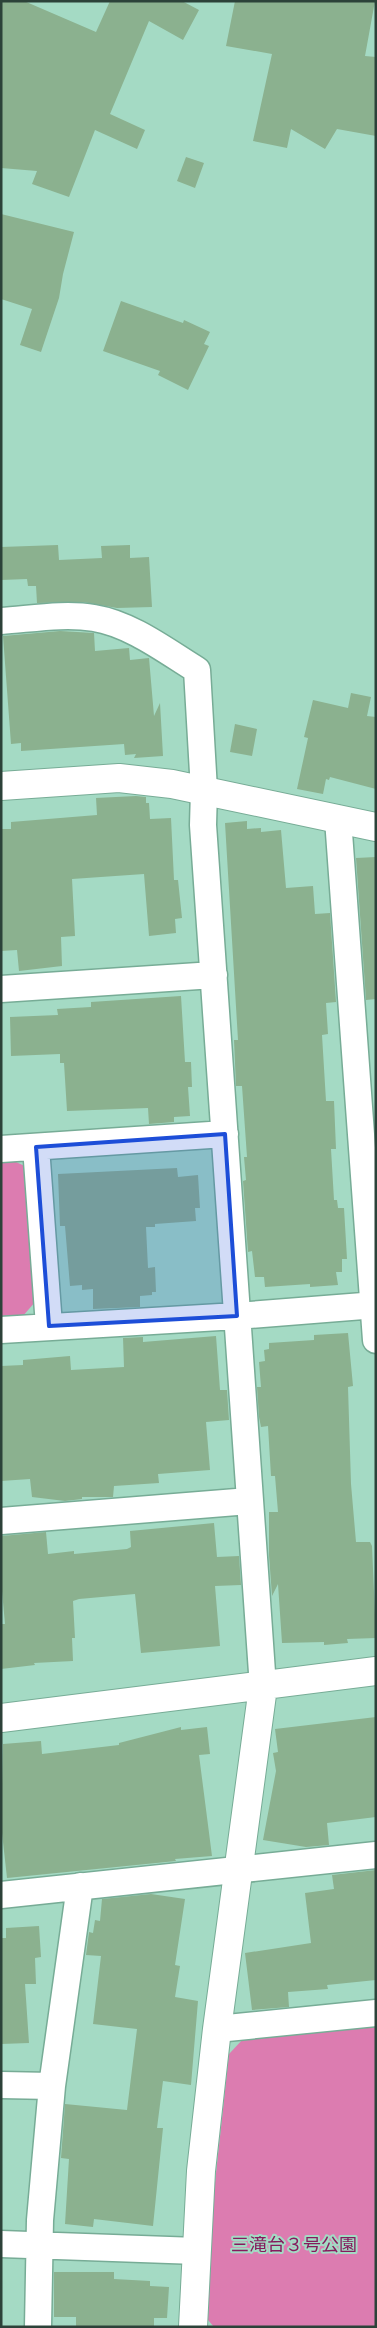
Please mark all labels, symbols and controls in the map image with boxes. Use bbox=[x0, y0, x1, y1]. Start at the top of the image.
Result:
park label: 三滝台３号公園 bbox=[231, 2233, 357, 2256]

